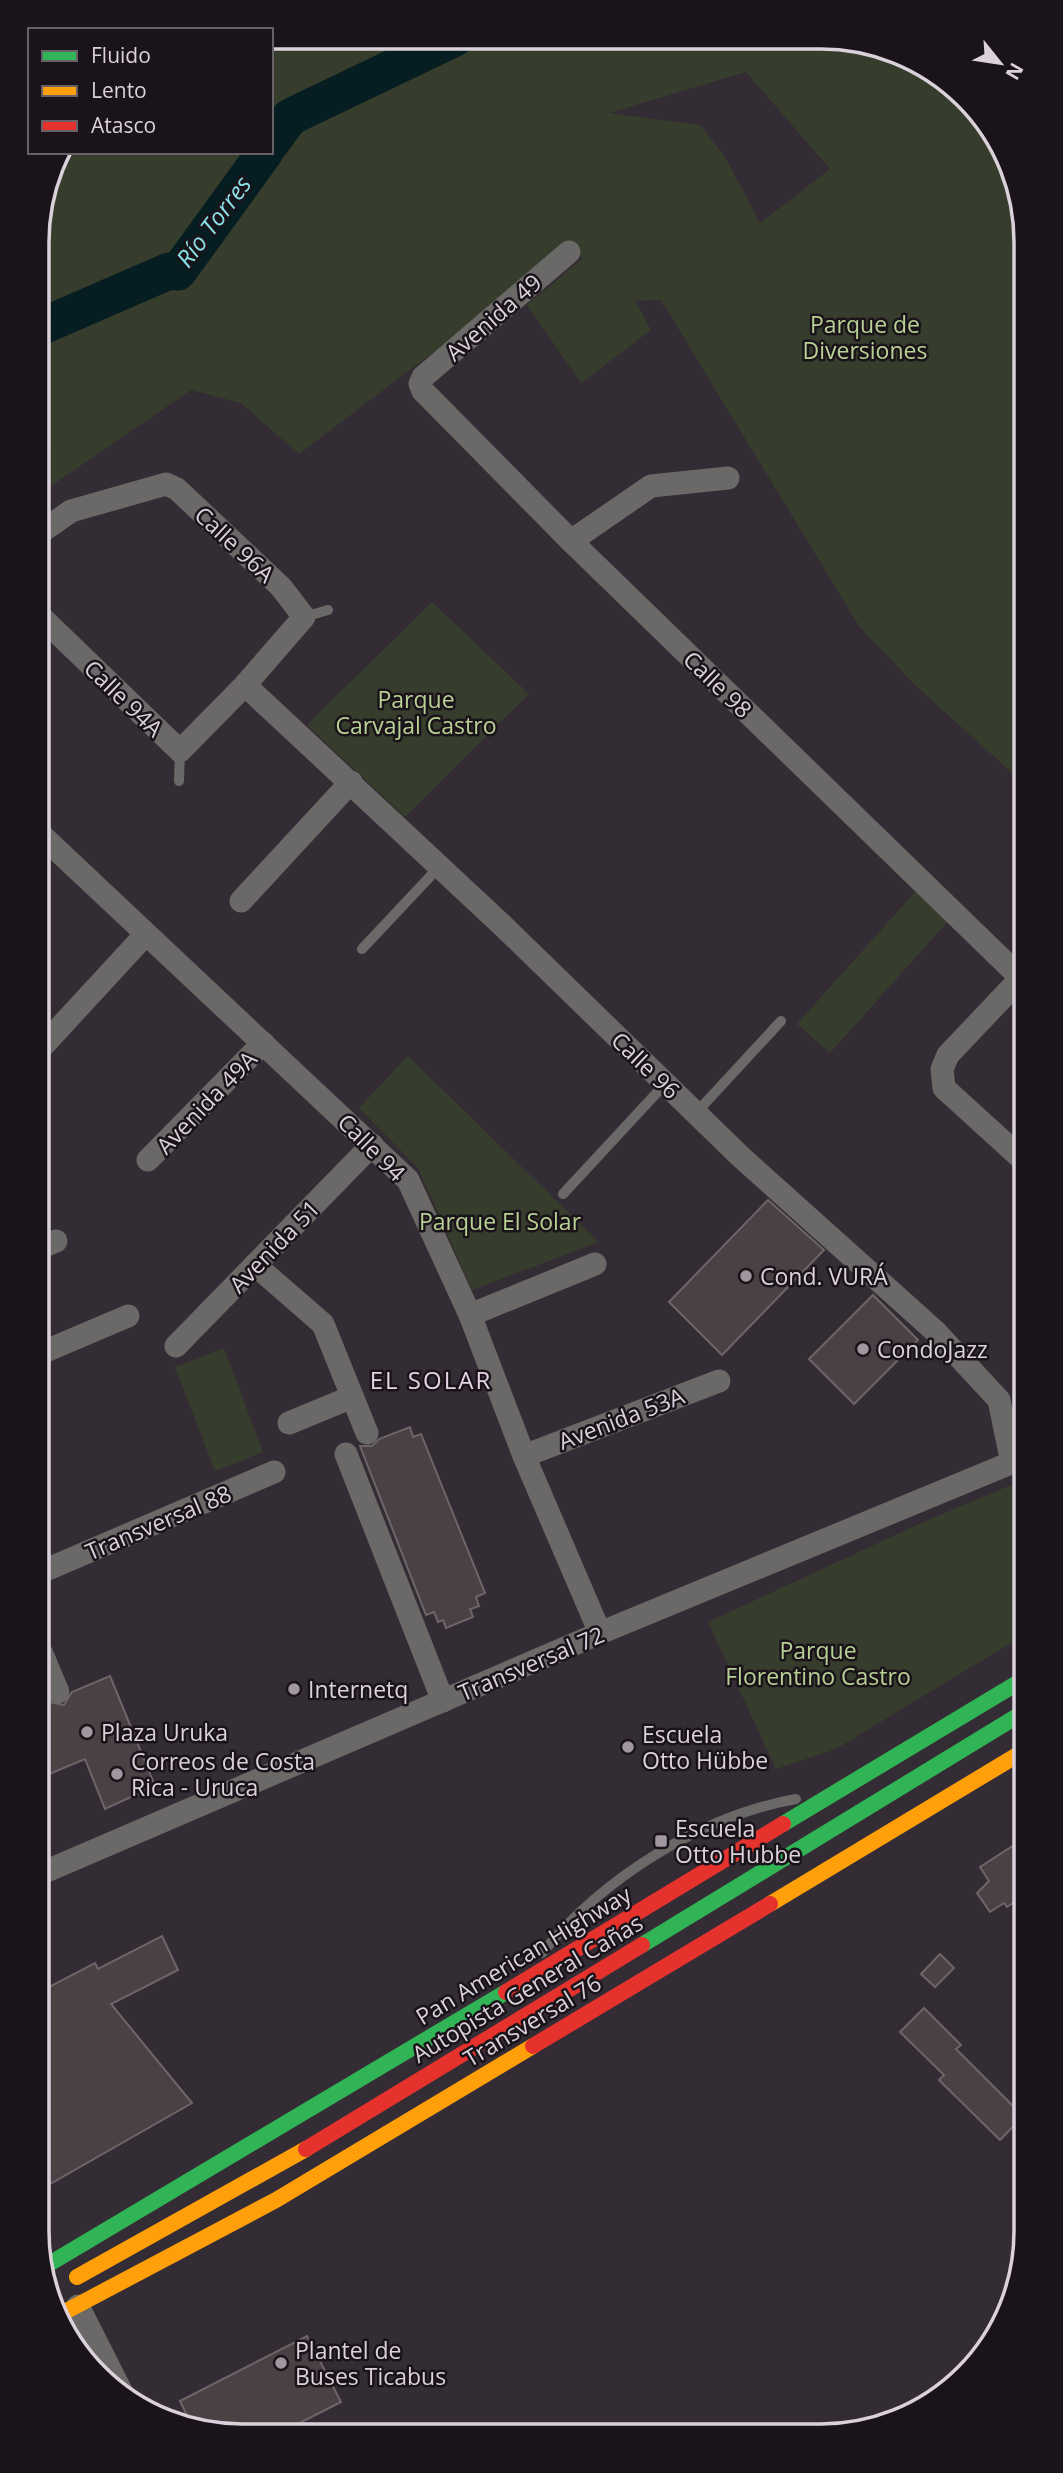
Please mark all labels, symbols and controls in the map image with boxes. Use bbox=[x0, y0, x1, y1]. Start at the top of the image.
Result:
legend bbox=[28, 28, 273, 154]
north arrow bbox=[965, 28, 1035, 98]
text: Fluido bbox=[91, 41, 151, 69]
text: N bbox=[1000, 58, 1030, 85]
text: Lento bbox=[91, 76, 147, 104]
text: Atasco bbox=[91, 111, 156, 139]
water label: Río Torres bbox=[168, 169, 258, 273]
street label: Avenida 49 bbox=[438, 266, 548, 368]
park label: Parque de Diversiones bbox=[803, 308, 927, 366]
street label: Calle 96A bbox=[188, 499, 282, 590]
street label: Calle 98 bbox=[677, 643, 759, 725]
street label: Calle 94A bbox=[77, 652, 171, 744]
park label: Parque Carvajal Castro bbox=[336, 683, 496, 741]
street label: Calle 96 bbox=[605, 1024, 687, 1106]
street label: Avenida 49A bbox=[148, 1043, 264, 1161]
street label: Calle 94 bbox=[331, 1106, 413, 1188]
street label: Avenida 51 bbox=[222, 1192, 326, 1300]
park label: Parque El Solar bbox=[419, 1205, 582, 1237]
place label: Cond. VURÁ bbox=[760, 1260, 888, 1292]
marker: Cond. VURÁ bbox=[738, 1268, 754, 1284]
place label: CondoJazz bbox=[877, 1333, 988, 1365]
marker: CondoJazz bbox=[855, 1341, 871, 1357]
district label: EL SOLAR bbox=[370, 1363, 492, 1396]
street label: Avenida 53A bbox=[553, 1379, 689, 1457]
street label: Transversal 88 bbox=[80, 1477, 236, 1567]
street label: Transversal 72 bbox=[453, 1618, 609, 1708]
park label: Parque Florentino Castro bbox=[725, 1634, 911, 1692]
place label: Internetq bbox=[308, 1673, 408, 1705]
marker: Internetq bbox=[286, 1681, 302, 1697]
place label: Plaza Uruka bbox=[101, 1716, 228, 1748]
place label: Escuela Otto Hübbe bbox=[642, 1718, 768, 1776]
marker: Plaza Uruka bbox=[79, 1724, 95, 1740]
marker: Escuela Otto Hübbe bbox=[620, 1739, 636, 1755]
place label: Correos de Costa Rica - Uruca bbox=[131, 1745, 315, 1803]
marker: Correos de Costa Rica - Uruca bbox=[109, 1766, 125, 1782]
place label: Escuela Otto Hubbe bbox=[675, 1812, 801, 1870]
marker: Escuela Otto Hubbe bbox=[653, 1833, 669, 1849]
street label: Pan American Highway bbox=[409, 1878, 637, 2032]
street label: Autopista General Cañas bbox=[406, 1906, 648, 2070]
street label: Transversal 76 bbox=[457, 1966, 607, 2074]
place label: Plantel de Buses Ticabus bbox=[295, 2334, 446, 2392]
marker: Plantel de Buses Ticabus bbox=[273, 2355, 289, 2371]

